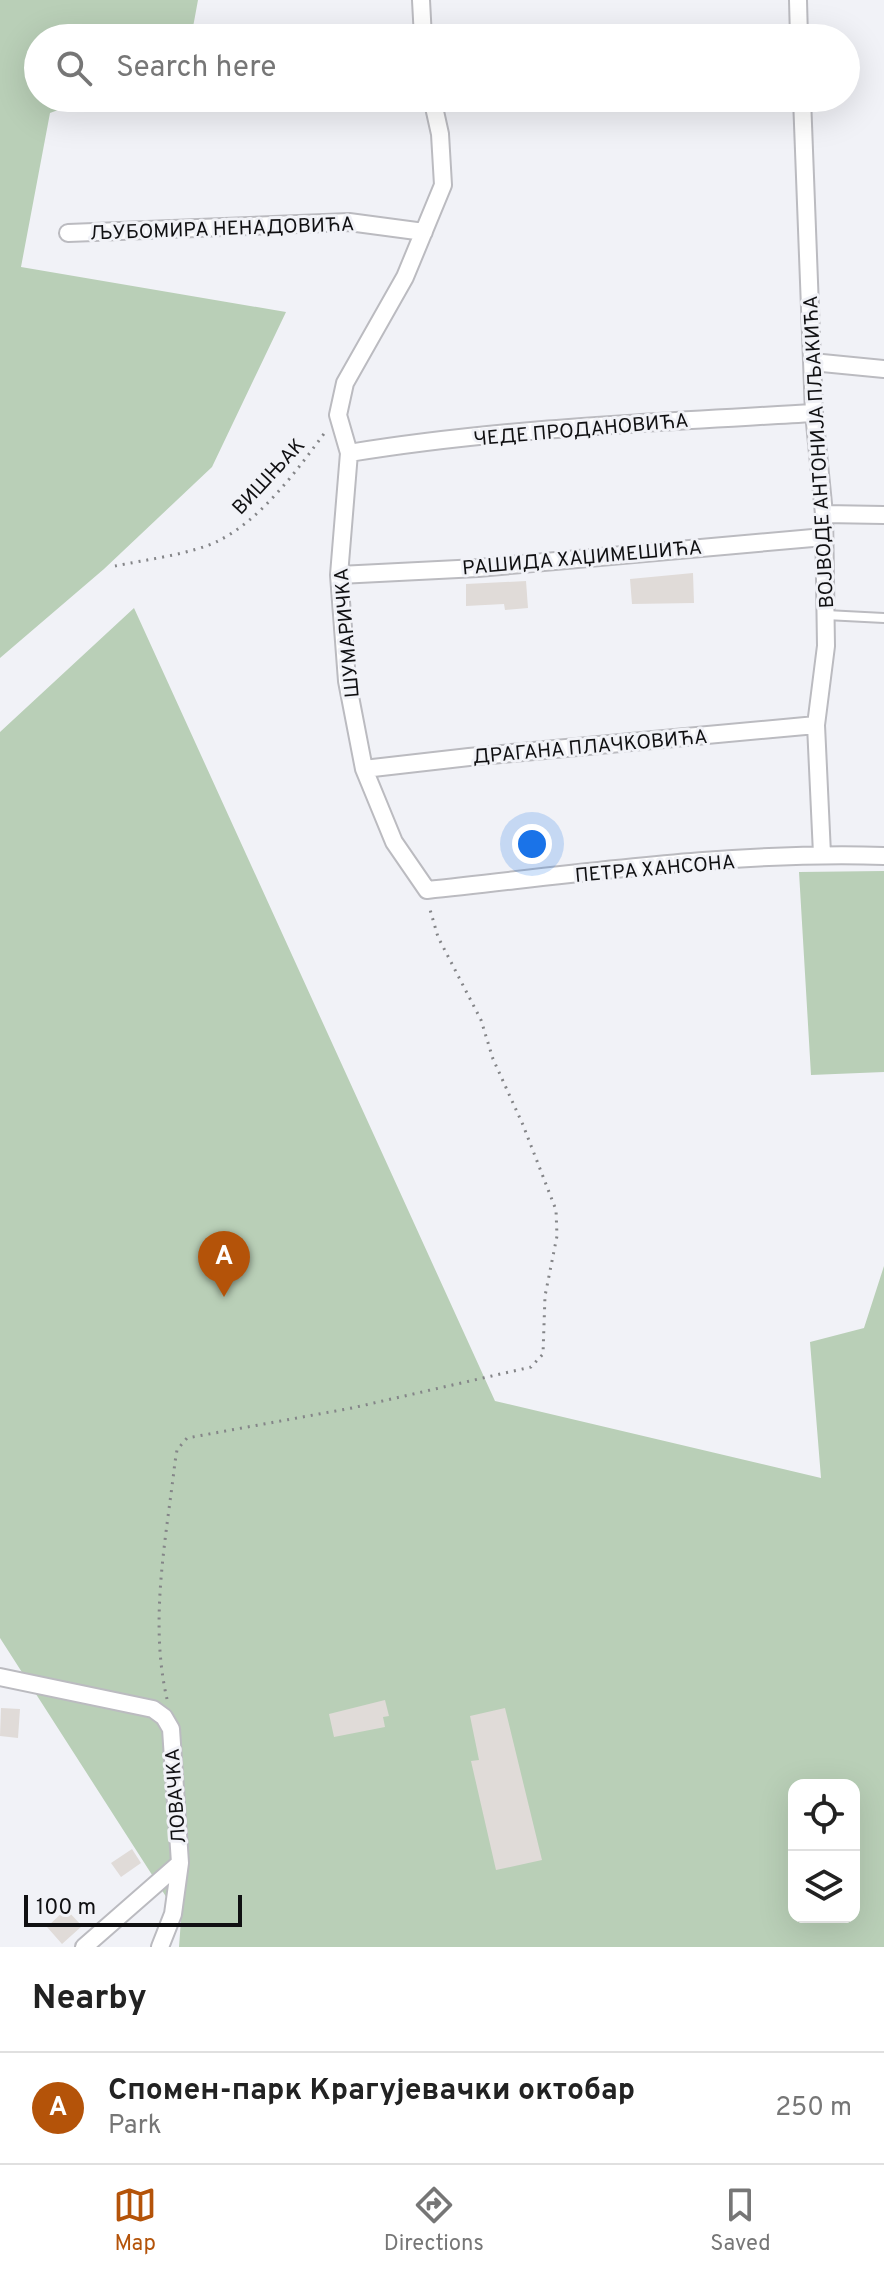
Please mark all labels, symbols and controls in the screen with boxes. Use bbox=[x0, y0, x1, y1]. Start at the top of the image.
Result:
search box bbox=[24, 24, 860, 112]
icon: search bbox=[52, 46, 96, 90]
text: Search here bbox=[116, 50, 276, 87]
street label: ЉУБОМИРА НЕНАДОВИЋА bbox=[89, 212, 355, 248]
street label: ВОЈВОДЕ АНТОНИЈА ПЉАКИЋА bbox=[799, 295, 841, 609]
street label: ЧЕДЕ ПРОДАНОВИЋА bbox=[473, 409, 690, 453]
street label: ВИШЊАК bbox=[227, 434, 312, 521]
street label: РАШИДА ХАЏИМЕШИЋА bbox=[461, 536, 703, 582]
street label: ШУМАРИЧКА bbox=[329, 567, 367, 699]
street label: ДРАГАНА ПЛАЧКОВИЋА bbox=[472, 725, 709, 771]
your location bbox=[512, 824, 552, 864]
street label: ПЕТРА ХАНСОНА bbox=[574, 850, 736, 890]
pin: A bbox=[198, 1231, 250, 1297]
street label: ЛОВАЧКА bbox=[161, 1747, 193, 1845]
map controls bbox=[788, 1779, 860, 1923]
button: locate bbox=[788, 1779, 860, 1851]
button: layers bbox=[788, 1851, 860, 1923]
scale bar bbox=[24, 1891, 242, 1927]
text: 100 m bbox=[36, 1895, 96, 1922]
text: Nearby bbox=[32, 1978, 147, 2021]
text: Спомен-парк Крагујевачки октобар bbox=[108, 2073, 635, 2110]
text: A bbox=[49, 2092, 67, 2125]
text: 250 m bbox=[775, 2092, 852, 2125]
text: Park bbox=[108, 2110, 162, 2143]
tab: Map bbox=[113, 2183, 157, 2258]
tab: Directions bbox=[384, 2183, 484, 2258]
tab: Saved bbox=[710, 2183, 771, 2258]

